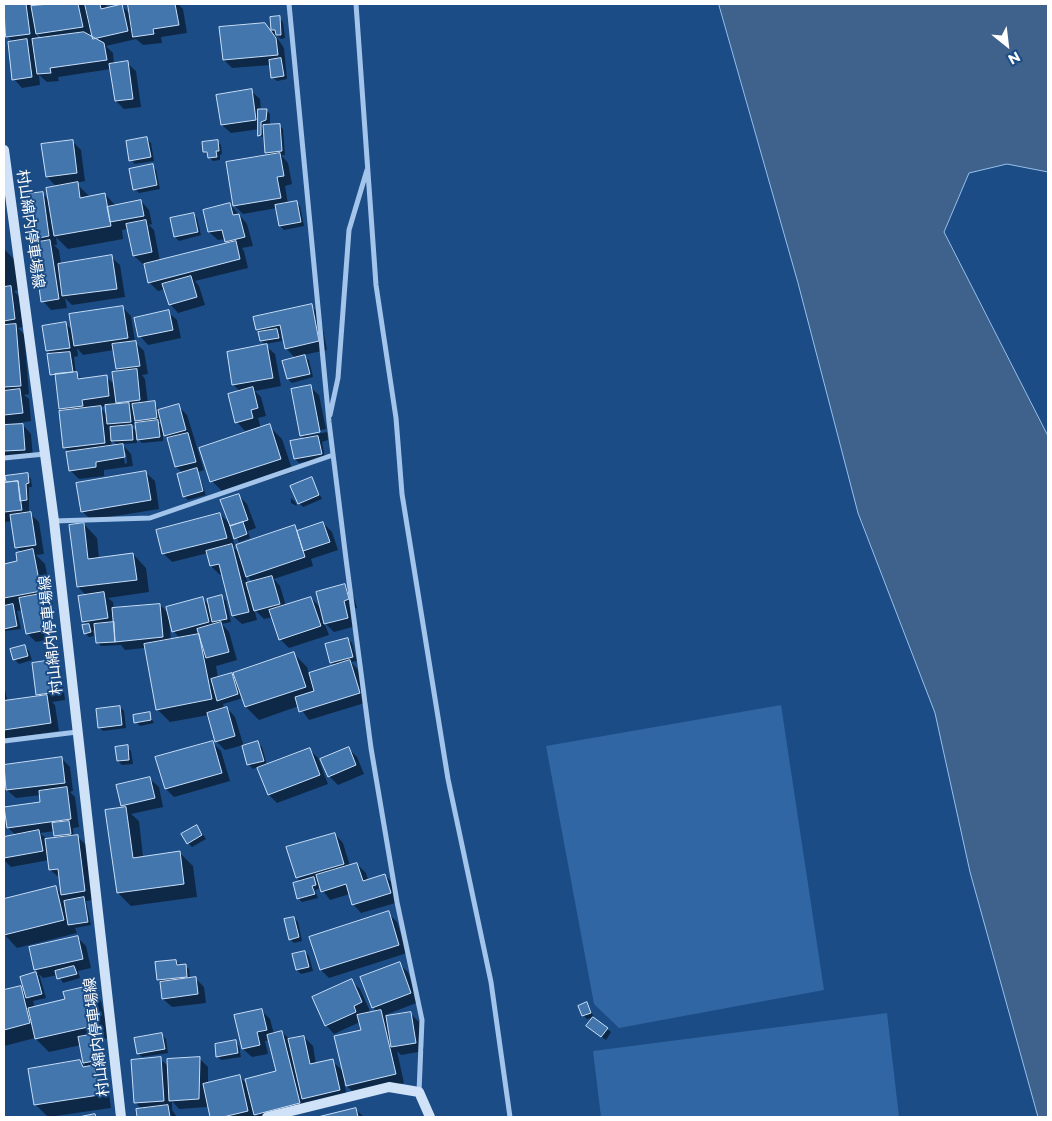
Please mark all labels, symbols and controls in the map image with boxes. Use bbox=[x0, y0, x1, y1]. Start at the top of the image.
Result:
north arrow bbox=[982, 20, 1032, 70]
text: N bbox=[1005, 48, 1024, 69]
street label: 村山綿内停車場線 bbox=[13, 168, 47, 290]
street label: 村山綿内停車場線 bbox=[36, 574, 66, 696]
street label: 村山綿内停車場線 bbox=[81, 976, 113, 1098]

